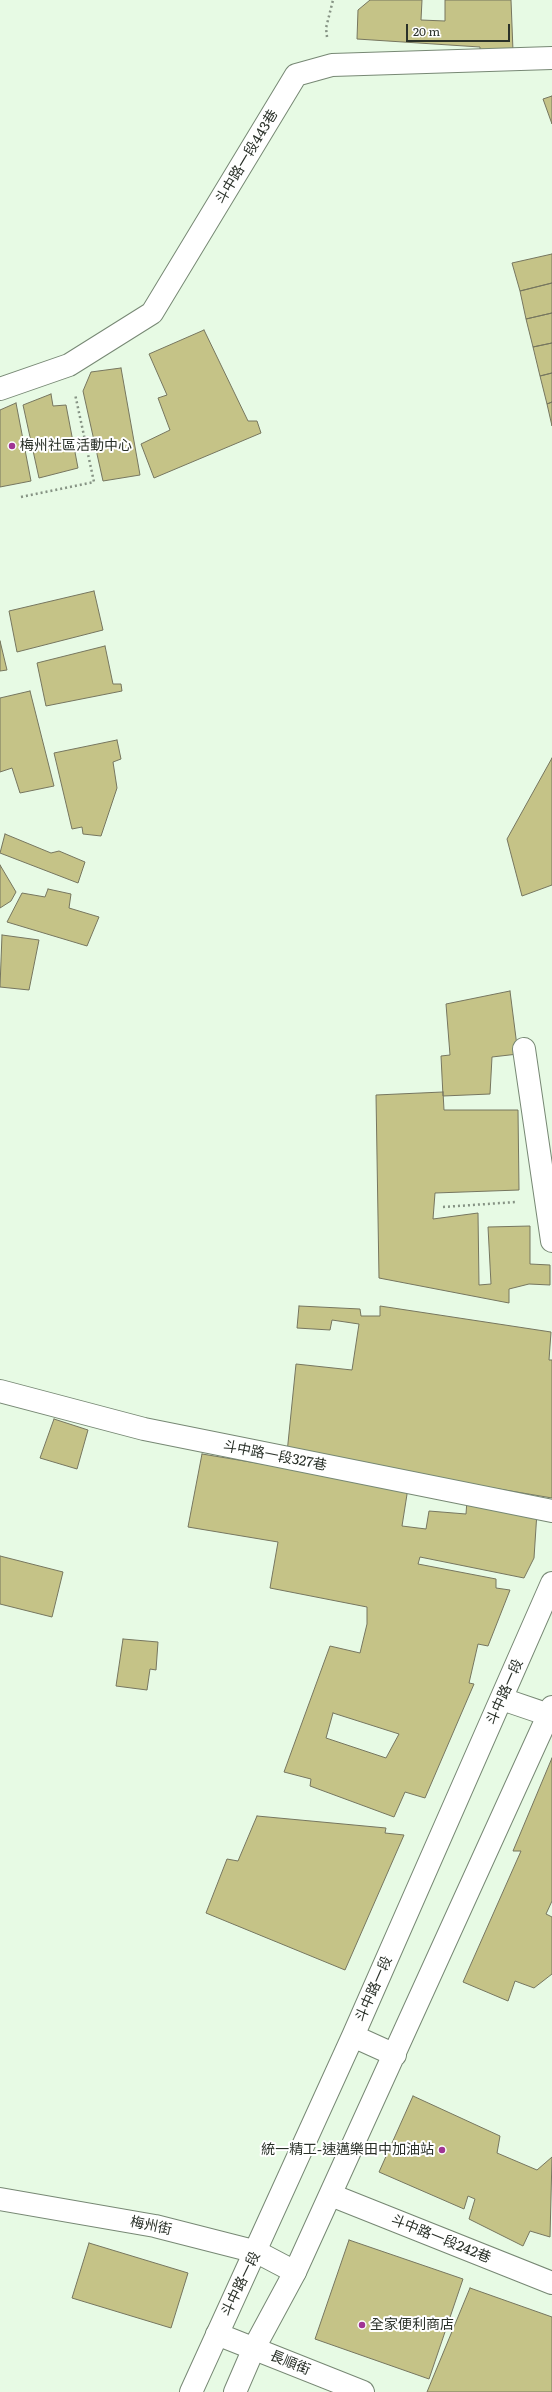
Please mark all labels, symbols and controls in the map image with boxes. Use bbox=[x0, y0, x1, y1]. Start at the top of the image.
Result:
scale bar bbox=[408, 16, 512, 42]
text: 20 m bbox=[413, 22, 440, 40]
street label: 斗中路一段443巷 bbox=[212, 107, 282, 207]
place label: 梅州社區活動中心 bbox=[20, 438, 132, 454]
marker: 梅州社區活動中心 bbox=[7, 441, 17, 451]
street label: 斗中路一段327巷 bbox=[222, 1438, 328, 1474]
street label: 斗中路一段 bbox=[483, 1657, 527, 1727]
street label: 斗中路一段 bbox=[352, 1954, 396, 2024]
place label: 統一精工-速邁樂田中加油站 bbox=[261, 2142, 434, 2158]
marker: 統一精工-速邁樂田中加油站 bbox=[437, 2145, 447, 2155]
street label: 斗中路一段242巷 bbox=[389, 2211, 493, 2267]
street label: 梅州街 bbox=[129, 2213, 173, 2239]
street label: 斗中路一段 bbox=[218, 2249, 264, 2319]
place label: 全家便利商店 bbox=[370, 2317, 454, 2333]
marker: 全家便利商店 bbox=[357, 2320, 367, 2330]
street label: 長順街 bbox=[267, 2347, 313, 2379]

